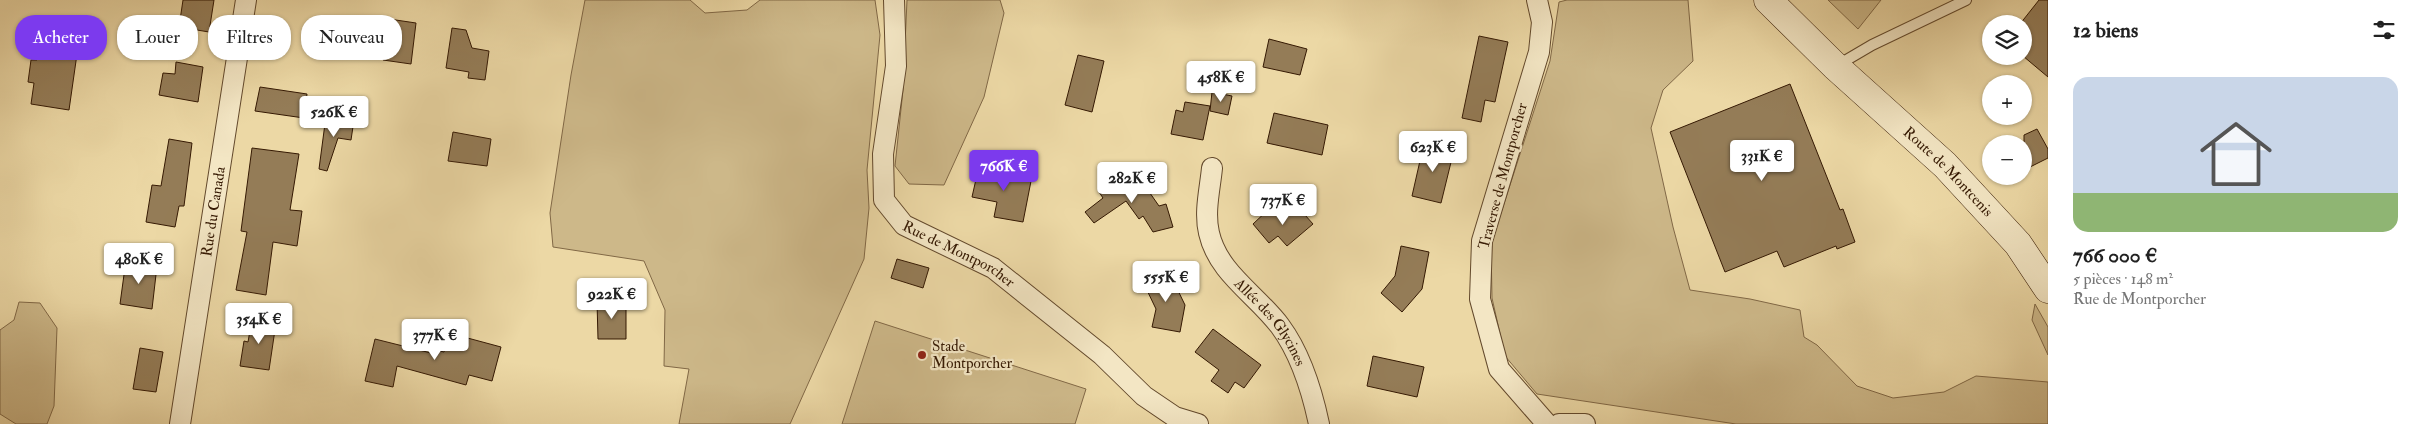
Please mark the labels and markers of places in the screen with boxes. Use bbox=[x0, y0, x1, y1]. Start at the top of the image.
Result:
pin: 458K € bbox=[1180, 61, 1262, 103]
pin: 526K € bbox=[293, 96, 375, 138]
pin: 623K € bbox=[1392, 130, 1474, 173]
pin: 331K € bbox=[1721, 140, 1803, 182]
pin: 766K € bbox=[963, 150, 1045, 192]
pin: 282K € bbox=[1091, 162, 1173, 204]
pin: 737K € bbox=[1242, 184, 1324, 226]
pin: 480K € bbox=[98, 242, 180, 285]
pin: 555K € bbox=[1125, 260, 1207, 303]
pin: 922K € bbox=[571, 278, 653, 320]
pin: 354K € bbox=[218, 302, 300, 345]
pin: 377K € bbox=[394, 318, 476, 361]
place label: Stade Montporcher bbox=[932, 337, 1012, 374]
marker: Stade Montporcher bbox=[916, 349, 928, 361]

